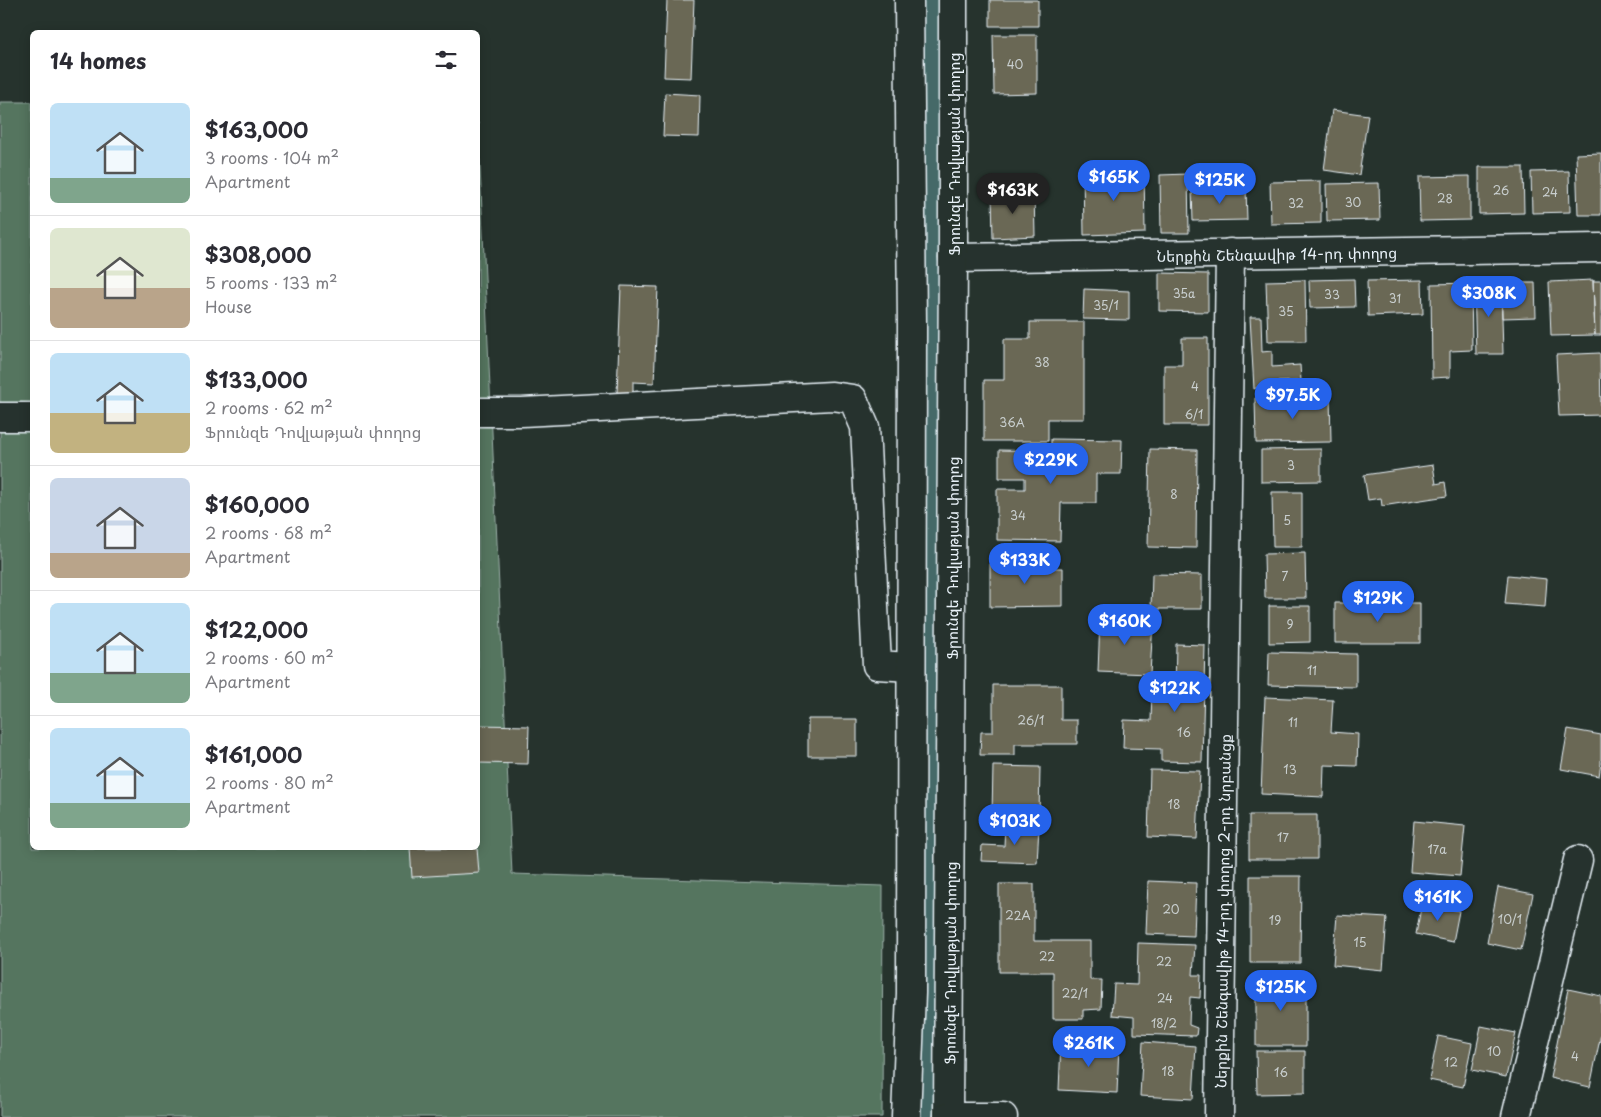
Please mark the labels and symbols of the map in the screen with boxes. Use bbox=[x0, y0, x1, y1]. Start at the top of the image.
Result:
street label: Ֆրունզե Դովլաթյան փողոց bbox=[942, 53, 965, 255]
house number: 40 bbox=[1007, 55, 1024, 73]
pin: $165K bbox=[1079, 160, 1149, 202]
pin: $125K bbox=[1185, 162, 1255, 205]
pin: $163K bbox=[978, 172, 1048, 215]
house number: 26 bbox=[1493, 181, 1509, 199]
house number: 24 bbox=[1542, 183, 1558, 201]
house number: 28 bbox=[1437, 189, 1453, 207]
house number: 30 bbox=[1345, 193, 1362, 211]
house number: 32 bbox=[1288, 194, 1304, 212]
street label: Ներքին Շենգավիթ 14-րդ փողոց bbox=[1157, 240, 1397, 266]
pin: $308K bbox=[1454, 276, 1524, 318]
house number: 35a bbox=[1173, 284, 1196, 302]
house number: 33 bbox=[1324, 285, 1340, 303]
house number: 31 bbox=[1389, 289, 1401, 307]
house number: 35/1 bbox=[1093, 296, 1119, 314]
house number: 35 bbox=[1278, 302, 1294, 320]
house number: 38 bbox=[1034, 353, 1050, 371]
house number: 4 bbox=[1191, 377, 1199, 395]
pin: $97.5K bbox=[1252, 378, 1334, 420]
house number: 6/1 bbox=[1185, 405, 1203, 423]
house number: 36A bbox=[999, 413, 1025, 431]
pin: $229K bbox=[1016, 442, 1086, 485]
street label: Ֆրունզե Դովլաթյան փողոց bbox=[939, 456, 963, 660]
house number: 3 bbox=[1287, 456, 1295, 474]
house number: 8 bbox=[1170, 485, 1178, 503]
house number: 34 bbox=[1010, 506, 1026, 524]
house number: 5 bbox=[1283, 511, 1291, 529]
pin: $133K bbox=[990, 542, 1060, 585]
house number: 7 bbox=[1282, 567, 1289, 585]
pin: $129K bbox=[1343, 580, 1413, 623]
pin: $160K bbox=[1090, 604, 1160, 646]
house number: 9 bbox=[1286, 615, 1294, 633]
house number: 11 bbox=[1307, 661, 1317, 679]
pin: $122K bbox=[1140, 670, 1210, 713]
house number: 26/1 bbox=[1018, 711, 1044, 729]
house number: 11 bbox=[1288, 713, 1298, 731]
house number: 16 bbox=[1177, 723, 1191, 741]
street label: Ներքին Շենգավիթ 14-րդ փողոց 2-րդ նրբանցք bbox=[1208, 734, 1235, 1088]
house number: 13 bbox=[1283, 760, 1297, 778]
house number: 18 bbox=[1168, 795, 1180, 813]
pin: $103K bbox=[980, 804, 1050, 846]
house number: 17 bbox=[1277, 828, 1289, 846]
house number: 17a bbox=[1427, 840, 1447, 858]
street label: Ֆրունզե Դովլաթյան փողոց bbox=[937, 861, 961, 1065]
pin: $161K bbox=[1403, 880, 1473, 922]
house number: 20 bbox=[1162, 900, 1180, 918]
house number: 22A bbox=[1005, 906, 1031, 924]
house number: 10/1 bbox=[1498, 910, 1522, 928]
house number: 19 bbox=[1269, 911, 1281, 929]
house number: 15 bbox=[1353, 933, 1367, 951]
house number: 22 bbox=[1039, 947, 1055, 965]
house number: 22 bbox=[1156, 952, 1172, 970]
pin: $125K bbox=[1246, 970, 1316, 1012]
house number: 22/1 bbox=[1062, 984, 1088, 1002]
house number: 24 bbox=[1157, 989, 1173, 1007]
house number: 18/2 bbox=[1151, 1014, 1177, 1032]
pin: $261K bbox=[1054, 1026, 1124, 1068]
house number: 10 bbox=[1487, 1042, 1501, 1060]
house number: 4 bbox=[1571, 1047, 1579, 1065]
house number: 12 bbox=[1444, 1053, 1458, 1071]
house number: 18 bbox=[1162, 1062, 1174, 1080]
house number: 16 bbox=[1274, 1063, 1288, 1081]

